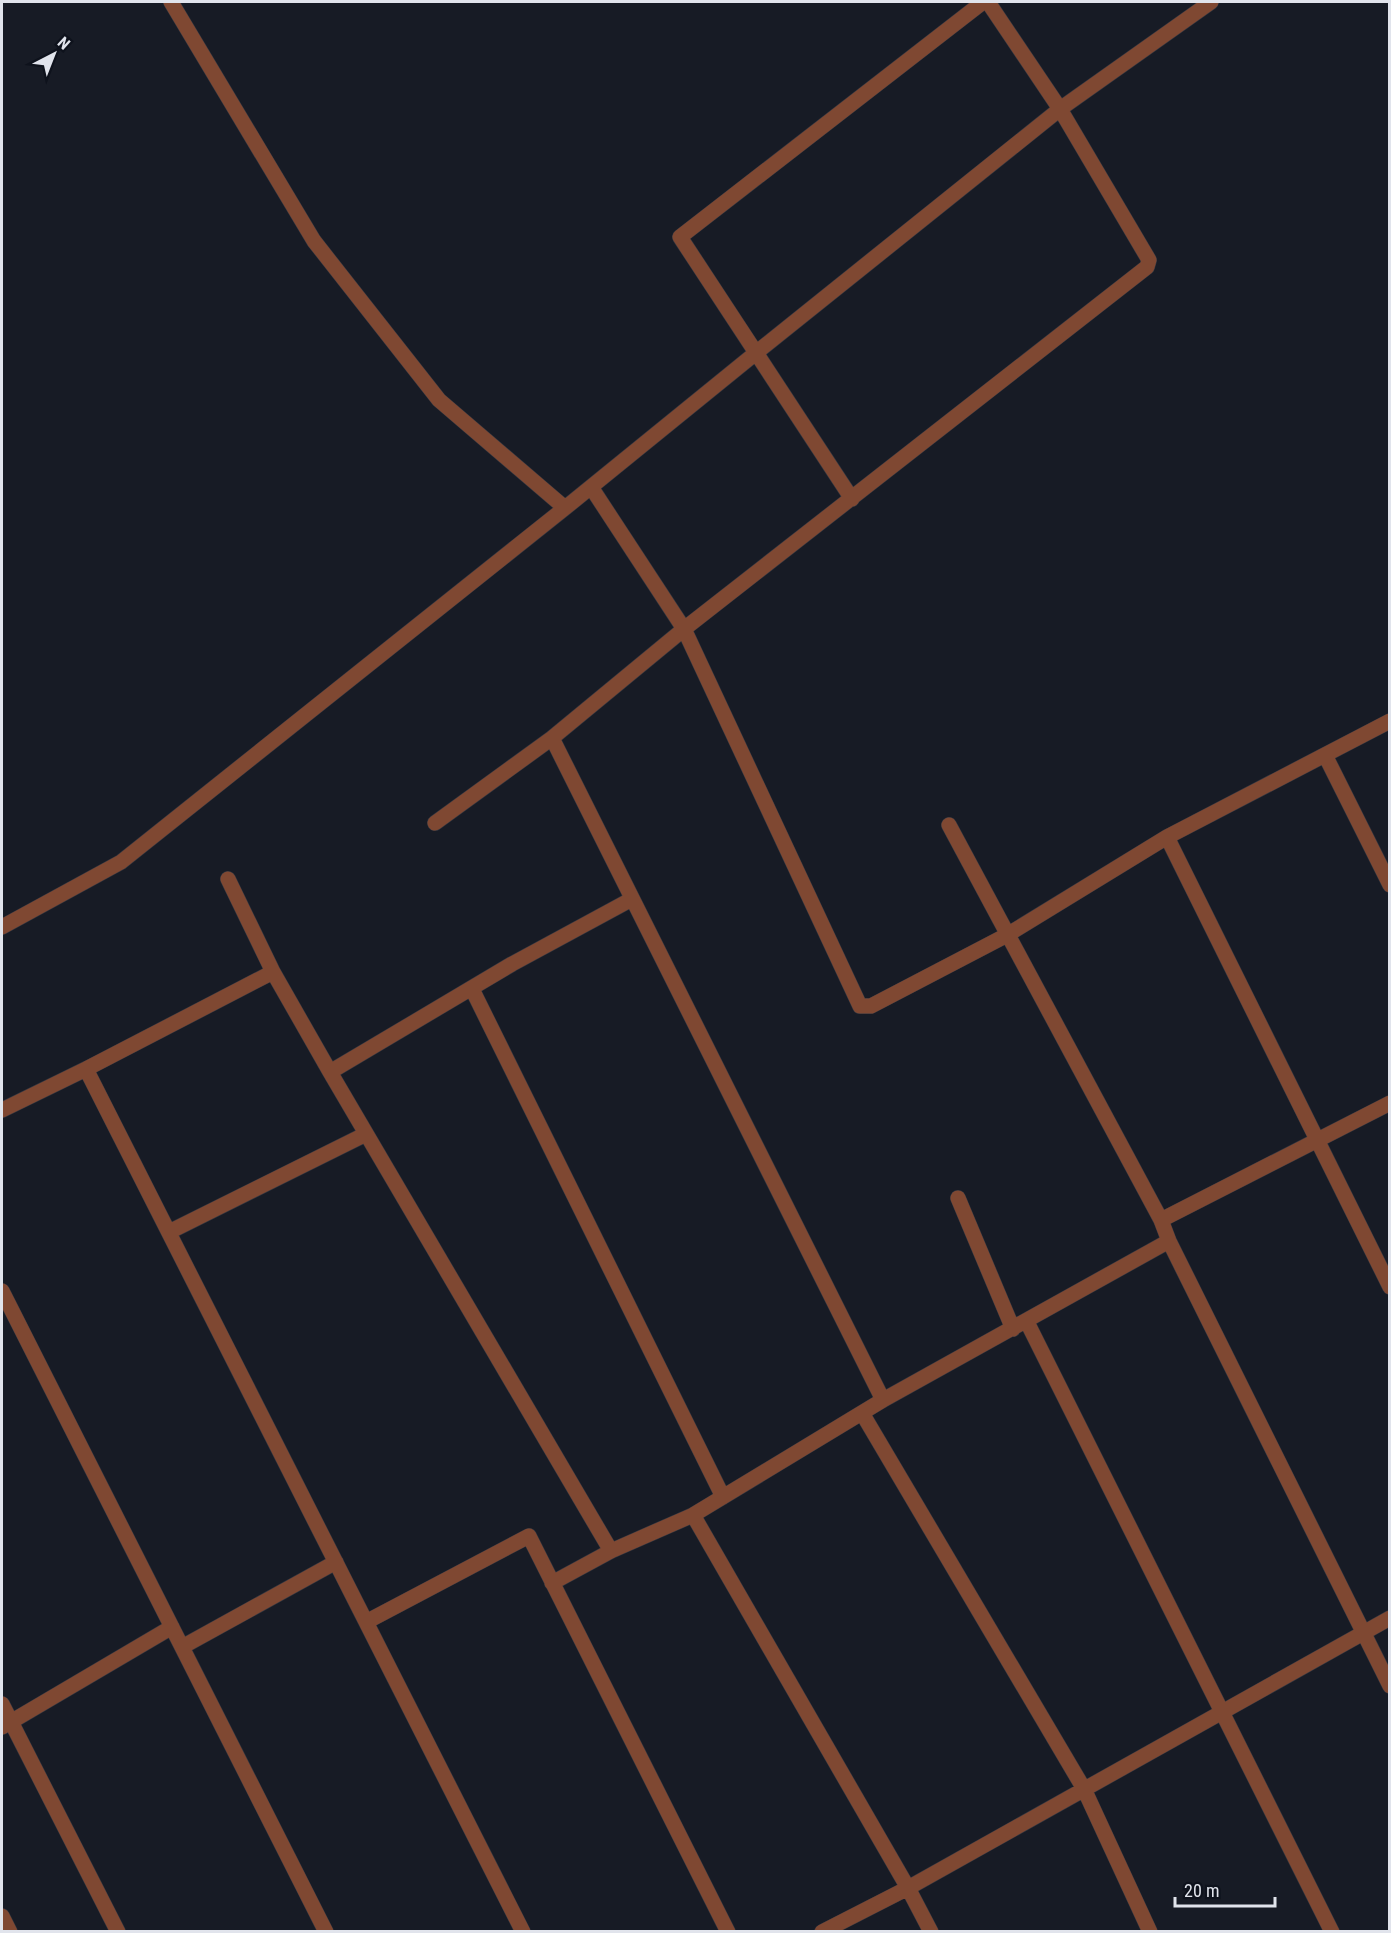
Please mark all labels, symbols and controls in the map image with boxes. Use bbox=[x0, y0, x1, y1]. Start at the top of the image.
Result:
north arrow bbox=[24, 24, 84, 84]
text: N bbox=[54, 33, 74, 54]
scale bar bbox=[1175, 1870, 1276, 1908]
text: 20 m bbox=[1184, 1880, 1219, 1901]

